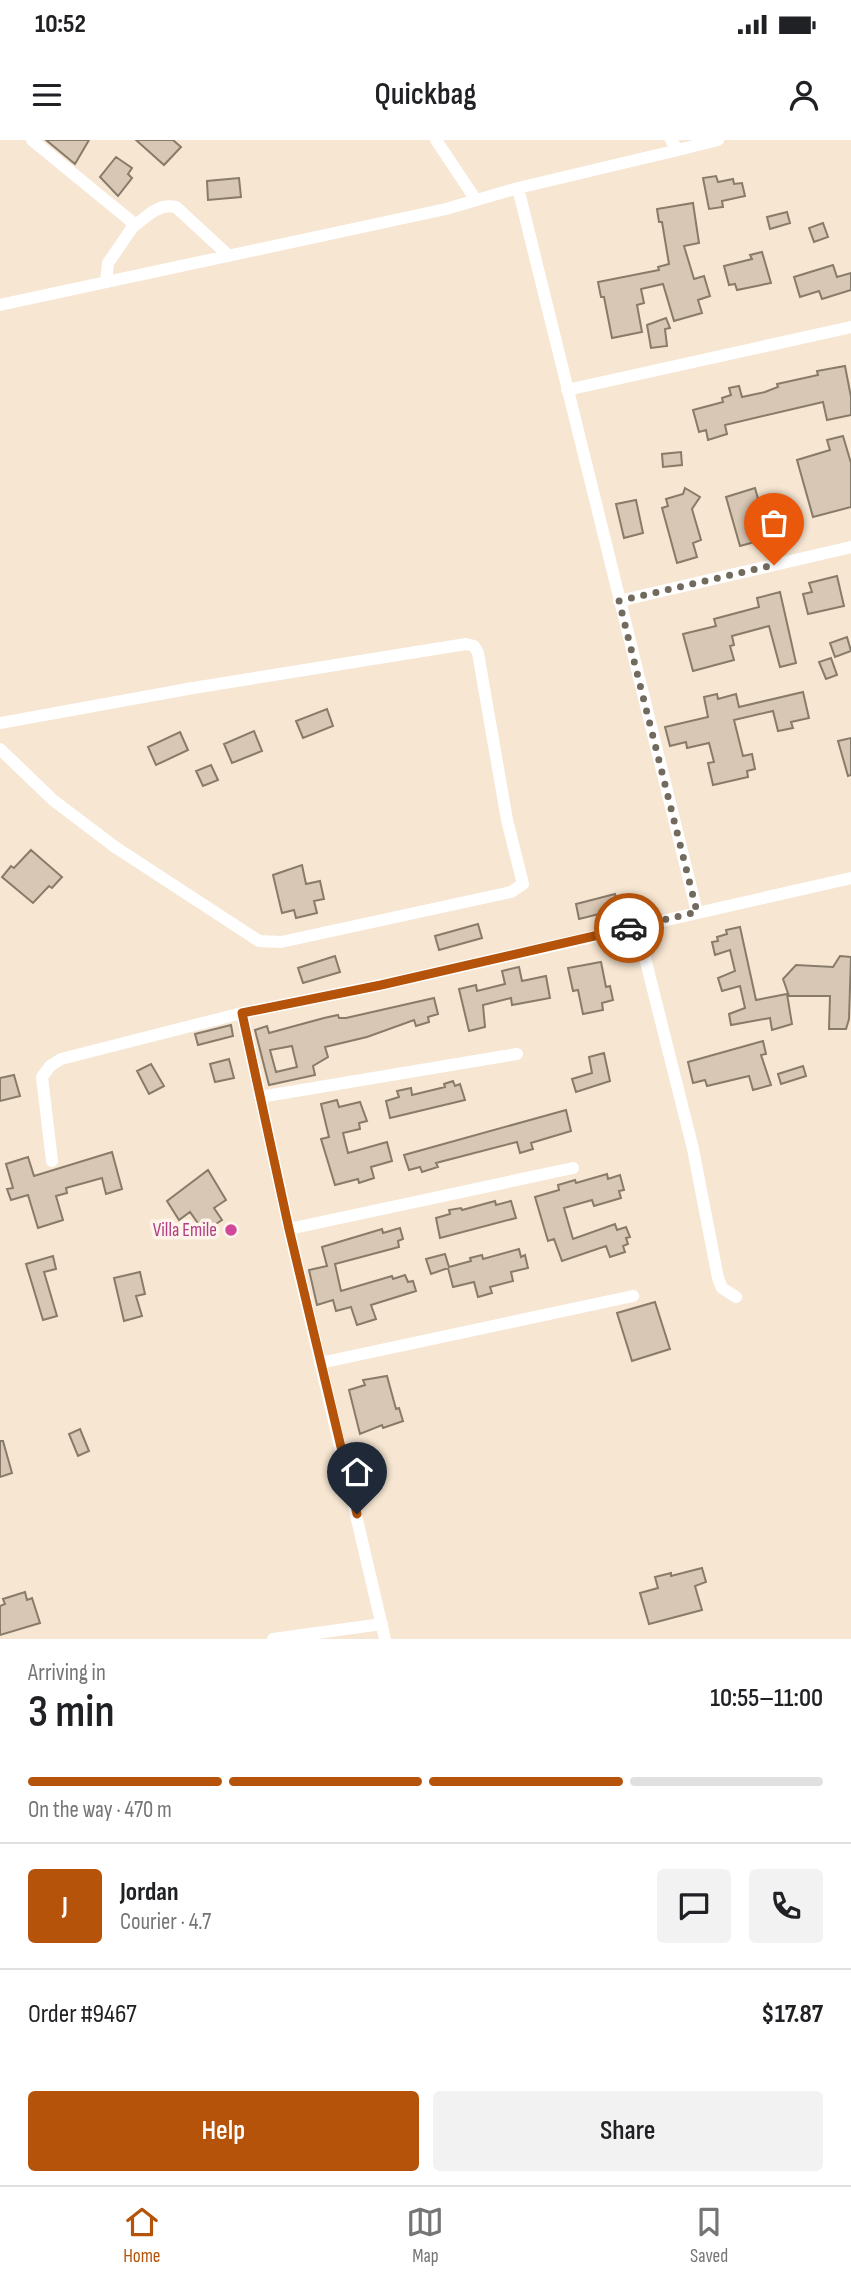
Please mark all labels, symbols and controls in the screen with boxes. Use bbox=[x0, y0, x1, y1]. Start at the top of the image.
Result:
text: 10:52 bbox=[35, 9, 86, 40]
text: Quickbag bbox=[374, 75, 477, 114]
icon: menu bbox=[28, 76, 66, 114]
icon: person bbox=[785, 76, 823, 114]
pin bbox=[744, 493, 804, 565]
icon: bag bbox=[755, 504, 793, 542]
courier bbox=[594, 893, 664, 963]
icon: car bbox=[610, 909, 648, 947]
place label: Villa Emile bbox=[153, 1219, 217, 1242]
marker: Villa Emile bbox=[223, 1222, 239, 1238]
pin bbox=[327, 1442, 387, 1514]
icon: home bbox=[338, 1453, 376, 1491]
text: Arriving in bbox=[28, 1659, 106, 1687]
text: 10:55–11:00 bbox=[710, 1683, 823, 1714]
text: 3 min bbox=[28, 1685, 115, 1740]
text: On the way · 470 m bbox=[28, 1796, 172, 1824]
button: chat bbox=[657, 1869, 731, 1943]
button: phone bbox=[749, 1869, 823, 1943]
text: Jordan bbox=[120, 1877, 178, 1908]
text: J bbox=[62, 1891, 68, 1922]
text: Courier · 4.7 bbox=[120, 1908, 211, 1936]
text: Order #9467 bbox=[28, 1999, 137, 2030]
text: $17.87 bbox=[761, 1999, 823, 2030]
button: Help bbox=[28, 2091, 419, 2171]
button: Share bbox=[433, 2091, 823, 2171]
tab: Home bbox=[123, 2203, 161, 2268]
tab: Map bbox=[406, 2203, 444, 2268]
tab: Saved bbox=[690, 2203, 728, 2268]

